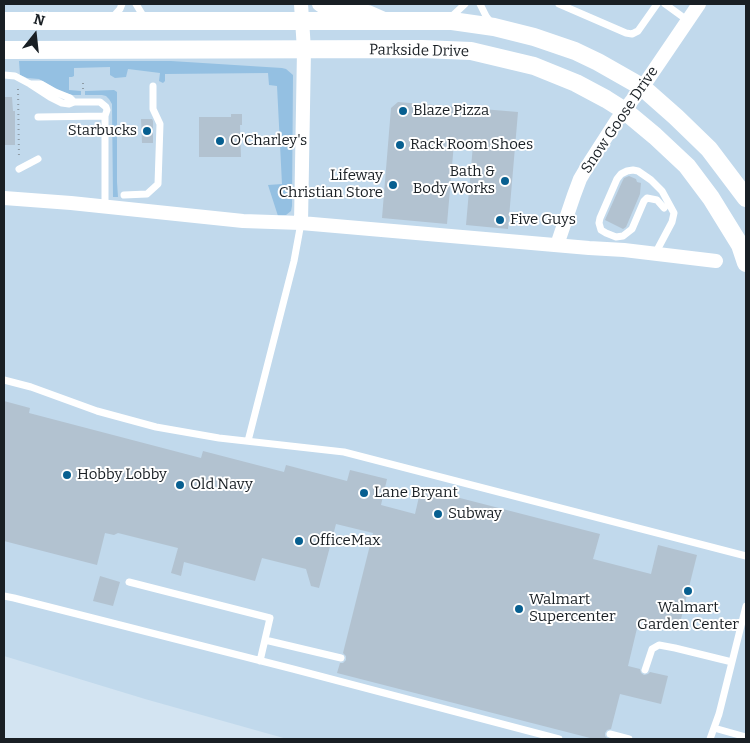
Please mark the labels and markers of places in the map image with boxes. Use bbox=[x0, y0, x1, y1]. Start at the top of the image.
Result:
place label: Blaze Pizza bbox=[413, 102, 489, 120]
marker: Blaze Pizza bbox=[397, 105, 409, 117]
place label: Starbucks bbox=[68, 122, 137, 140]
marker: Starbucks bbox=[141, 125, 153, 137]
place label: O'Charley's bbox=[230, 132, 307, 150]
marker: O'Charley's bbox=[214, 135, 226, 147]
place label: Rack Room Shoes bbox=[410, 136, 533, 154]
marker: Rack Room Shoes bbox=[394, 139, 406, 151]
place label: Bath & Body Works bbox=[413, 163, 495, 198]
place label: Lifeway Christian Store bbox=[279, 167, 383, 202]
marker: Bath & Body Works bbox=[499, 175, 511, 187]
marker: Lifeway Christian Store bbox=[387, 179, 399, 191]
place label: Five Guys bbox=[510, 211, 576, 229]
marker: Five Guys bbox=[494, 214, 506, 226]
place label: Hobby Lobby bbox=[77, 466, 167, 484]
marker: Hobby Lobby bbox=[61, 469, 73, 481]
place label: Old Navy bbox=[190, 476, 253, 494]
marker: Old Navy bbox=[174, 479, 186, 491]
place label: Lane Bryant bbox=[374, 484, 458, 502]
marker: Lane Bryant bbox=[358, 487, 370, 499]
place label: Subway bbox=[448, 505, 502, 523]
marker: Subway bbox=[432, 508, 444, 520]
place label: OfficeMax bbox=[309, 532, 380, 550]
marker: OfficeMax bbox=[293, 535, 305, 547]
marker: Walmart Garden Center bbox=[682, 585, 694, 597]
place label: Walmart Supercenter bbox=[529, 591, 616, 626]
place label: Walmart Garden Center bbox=[637, 599, 739, 634]
marker: Walmart Supercenter bbox=[513, 603, 525, 615]

